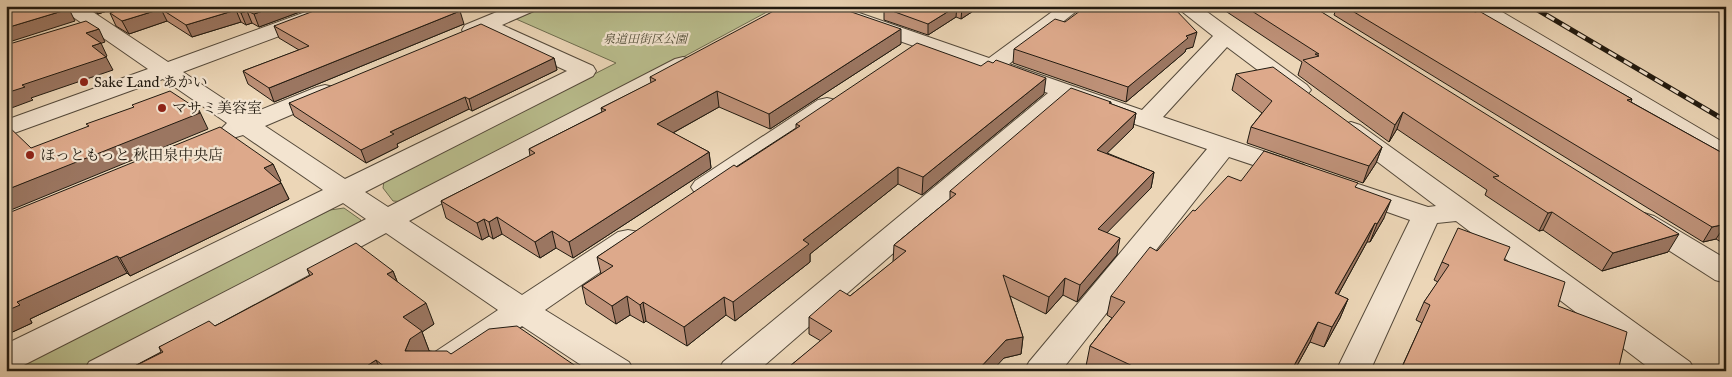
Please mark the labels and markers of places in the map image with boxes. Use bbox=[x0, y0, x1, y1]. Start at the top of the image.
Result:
place label: Sake Land あかい bbox=[94, 73, 208, 92]
marker: Sake Land あかい bbox=[78, 76, 90, 88]
place label: マサミ美容室 bbox=[172, 99, 262, 118]
marker: マサミ美容室 bbox=[156, 102, 168, 114]
place label: ほっともっと 秋田泉中央店 bbox=[40, 146, 223, 165]
marker: ほっともっと 秋田泉中央店 bbox=[24, 149, 36, 161]

